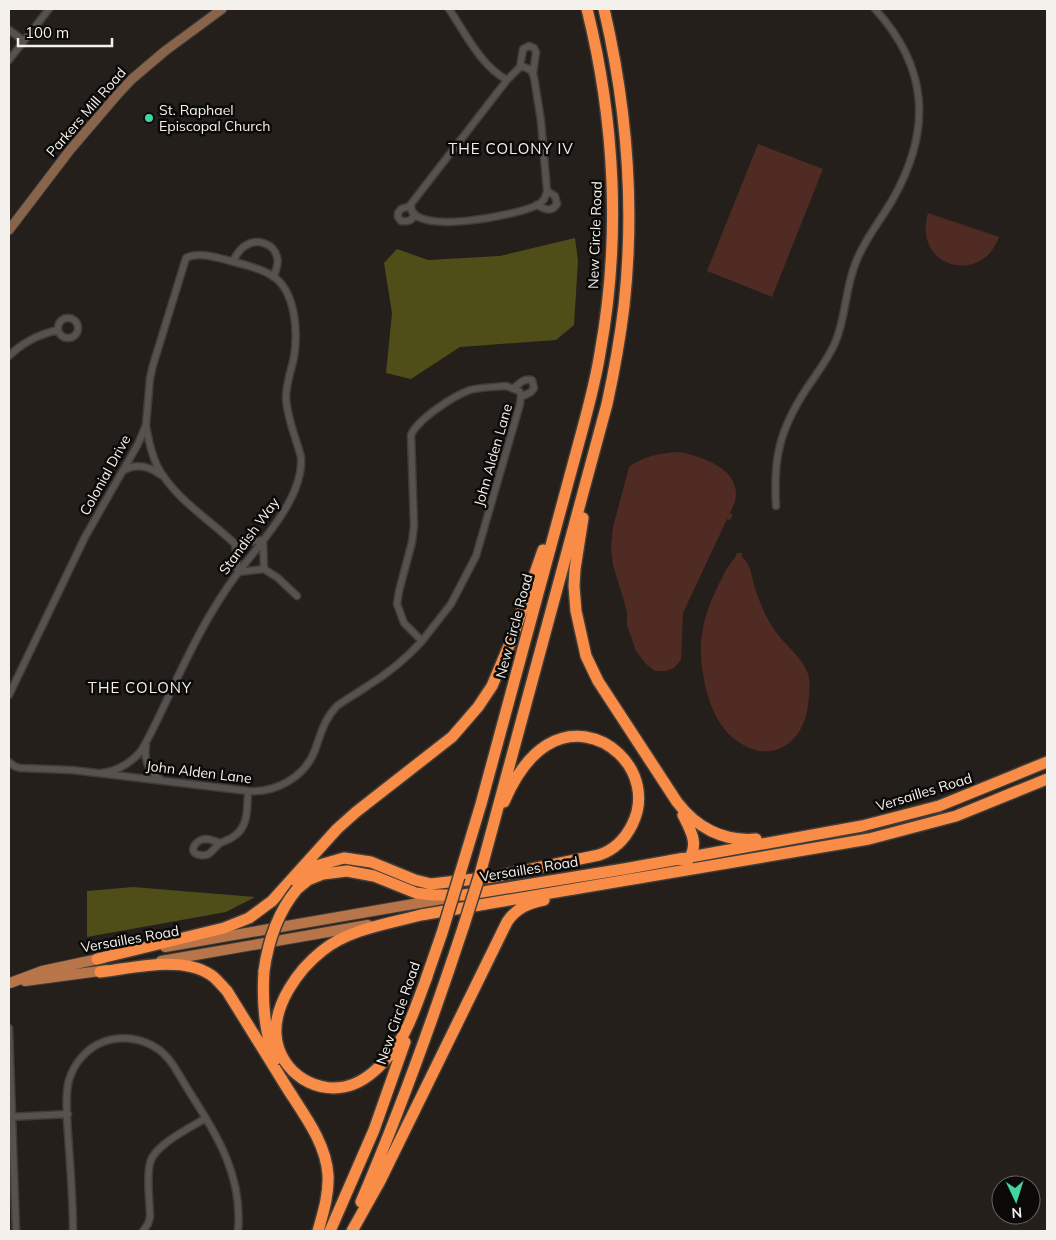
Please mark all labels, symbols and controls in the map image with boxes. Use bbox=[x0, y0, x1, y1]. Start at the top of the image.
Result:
scale bar bbox=[18, 15, 111, 47]
text: 100 m bbox=[25, 23, 69, 42]
street label: Parkers Mill Road bbox=[42, 64, 130, 160]
place label: St. Raphael Episcopal Church bbox=[159, 101, 270, 135]
marker: St. Raphael Episcopal Church bbox=[143, 112, 155, 124]
district label: THE COLONY IV bbox=[448, 139, 574, 158]
street label: New Circle Road bbox=[584, 181, 606, 289]
street label: John Alden Lane bbox=[470, 402, 516, 508]
street label: Colonial Drive bbox=[76, 432, 134, 518]
street label: Standish Way bbox=[215, 493, 283, 578]
street label: New Circle Road bbox=[491, 572, 537, 680]
district label: THE COLONY bbox=[88, 678, 192, 697]
street label: John Alden Lane bbox=[145, 757, 253, 787]
street label: Versailles Road bbox=[874, 769, 974, 815]
street label: Versailles Road bbox=[478, 852, 580, 886]
street label: Versailles Road bbox=[79, 922, 181, 956]
street label: New Circle Road bbox=[372, 959, 424, 1067]
north arrow bbox=[991, 1175, 1041, 1225]
text: N bbox=[1011, 1204, 1023, 1222]

